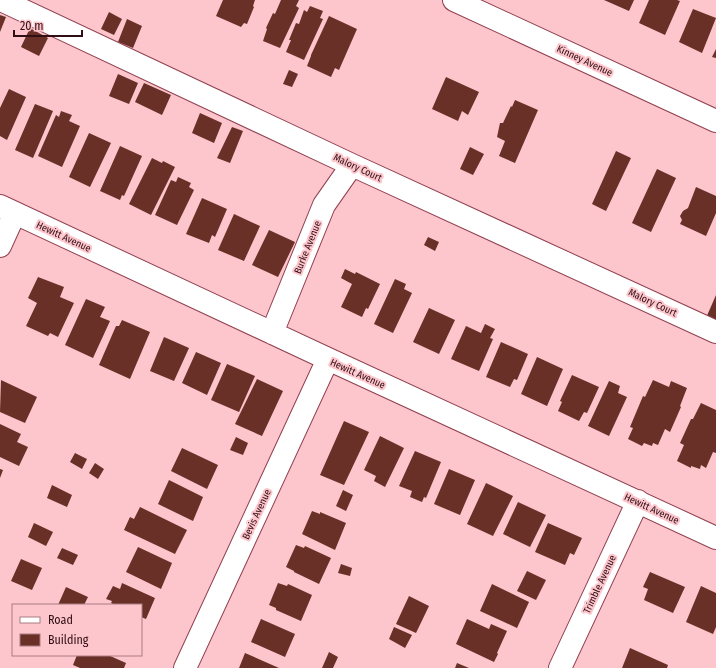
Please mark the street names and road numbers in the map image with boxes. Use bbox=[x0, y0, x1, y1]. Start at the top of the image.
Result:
street label: Kinney Avenue bbox=[555, 43, 614, 79]
street label: Malory Court bbox=[331, 151, 384, 185]
street label: Hewitt Avenue bbox=[34, 219, 93, 255]
street label: Burke Avenue bbox=[292, 219, 324, 276]
street label: Malory Court bbox=[626, 286, 679, 320]
street label: Hewitt Avenue bbox=[328, 356, 387, 391]
street label: Bevis Avenue bbox=[240, 487, 274, 541]
street label: Hewitt Avenue bbox=[622, 491, 681, 527]
street label: Trimble Avenue bbox=[581, 553, 619, 616]

